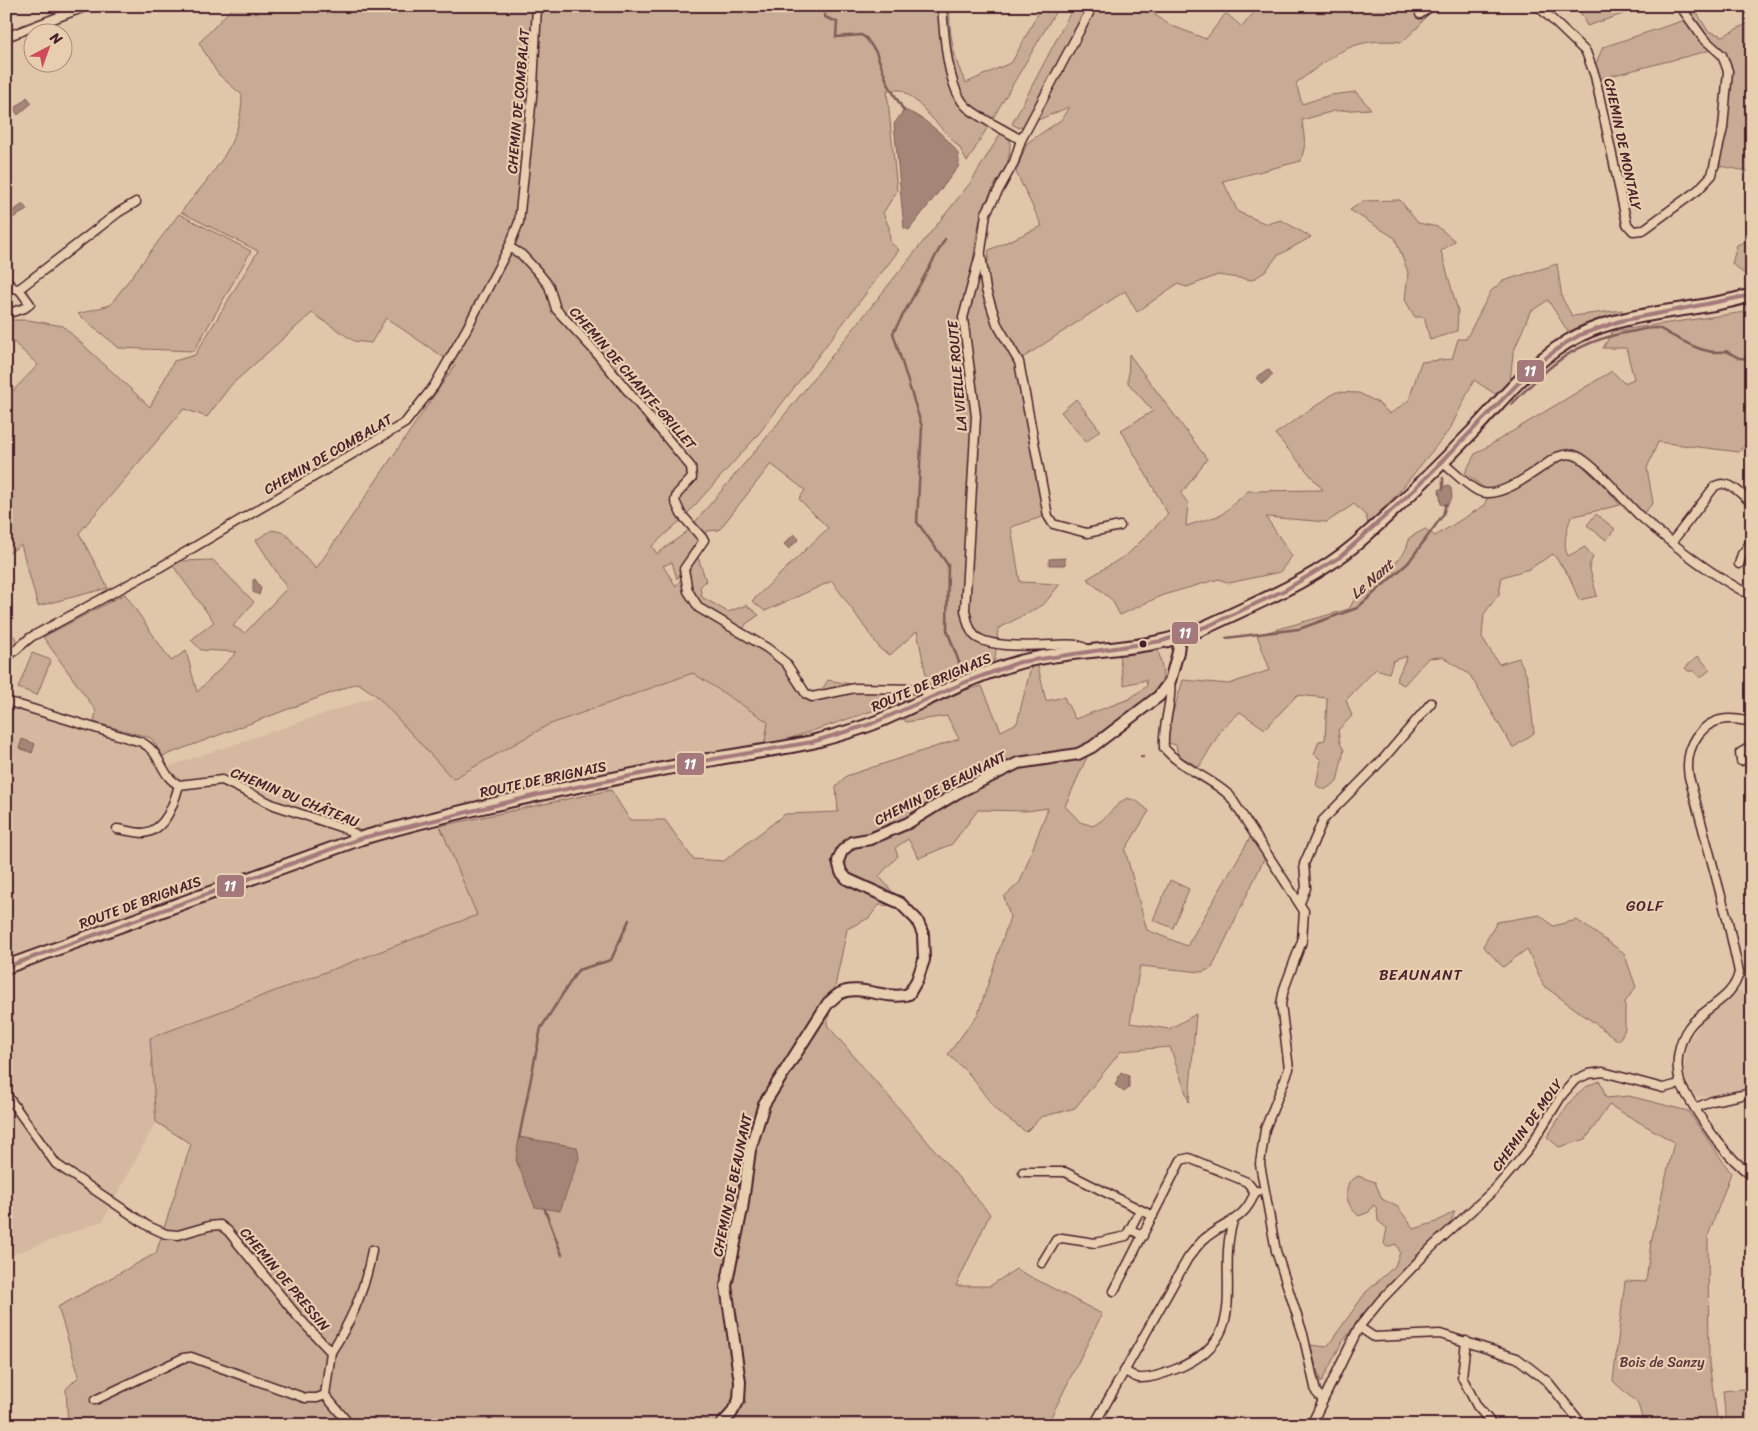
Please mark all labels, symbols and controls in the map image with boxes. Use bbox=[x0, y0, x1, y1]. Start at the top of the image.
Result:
north arrow bbox=[22, 22, 72, 72]
text: N bbox=[44, 25, 68, 51]
street label: CHEMIN DE COMBALAT bbox=[500, 26, 537, 175]
street label: CHEMIN DE MONTALY bbox=[1596, 76, 1649, 214]
street label: CHEMIN DE CHANTE-GRILLET bbox=[563, 301, 703, 457]
street label: LA VIEILLE ROUTE bbox=[940, 318, 975, 432]
line badge: 11 bbox=[1516, 359, 1545, 383]
text: 11 bbox=[1524, 359, 1536, 384]
street label: CHEMIN DE COMBALAT bbox=[259, 407, 399, 502]
water label: Le Nant bbox=[1344, 551, 1401, 606]
line badge: 11 bbox=[1171, 621, 1199, 645]
text: 11 bbox=[1179, 621, 1191, 646]
unlabelled marker bbox=[1138, 639, 1148, 649]
street label: ROUTE DE BRIGNAIS bbox=[867, 646, 996, 719]
street label: CHEMIN DE BEAUNANT bbox=[870, 744, 1012, 833]
line badge: 11 bbox=[676, 752, 705, 776]
text: 11 bbox=[684, 752, 696, 777]
street label: ROUTE DE BRIGNAIS bbox=[477, 754, 609, 805]
street label: CHEMIN DU CHÂTEAU bbox=[227, 760, 363, 835]
street label: ROUTE DE BRIGNAIS bbox=[75, 869, 205, 936]
line badge: 11 bbox=[216, 874, 245, 898]
text: 11 bbox=[224, 874, 236, 899]
district label: GOLF bbox=[1626, 893, 1664, 919]
district label: BEAUNANT bbox=[1379, 962, 1464, 988]
street label: CHEMIN DE MOLY bbox=[1485, 1073, 1571, 1177]
street label: CHEMIN DE BEAUNANT bbox=[705, 1110, 760, 1259]
street label: CHEMIN DE PRESSIN bbox=[233, 1222, 336, 1337]
park label: Bois de Sanzy bbox=[1620, 1350, 1705, 1375]

